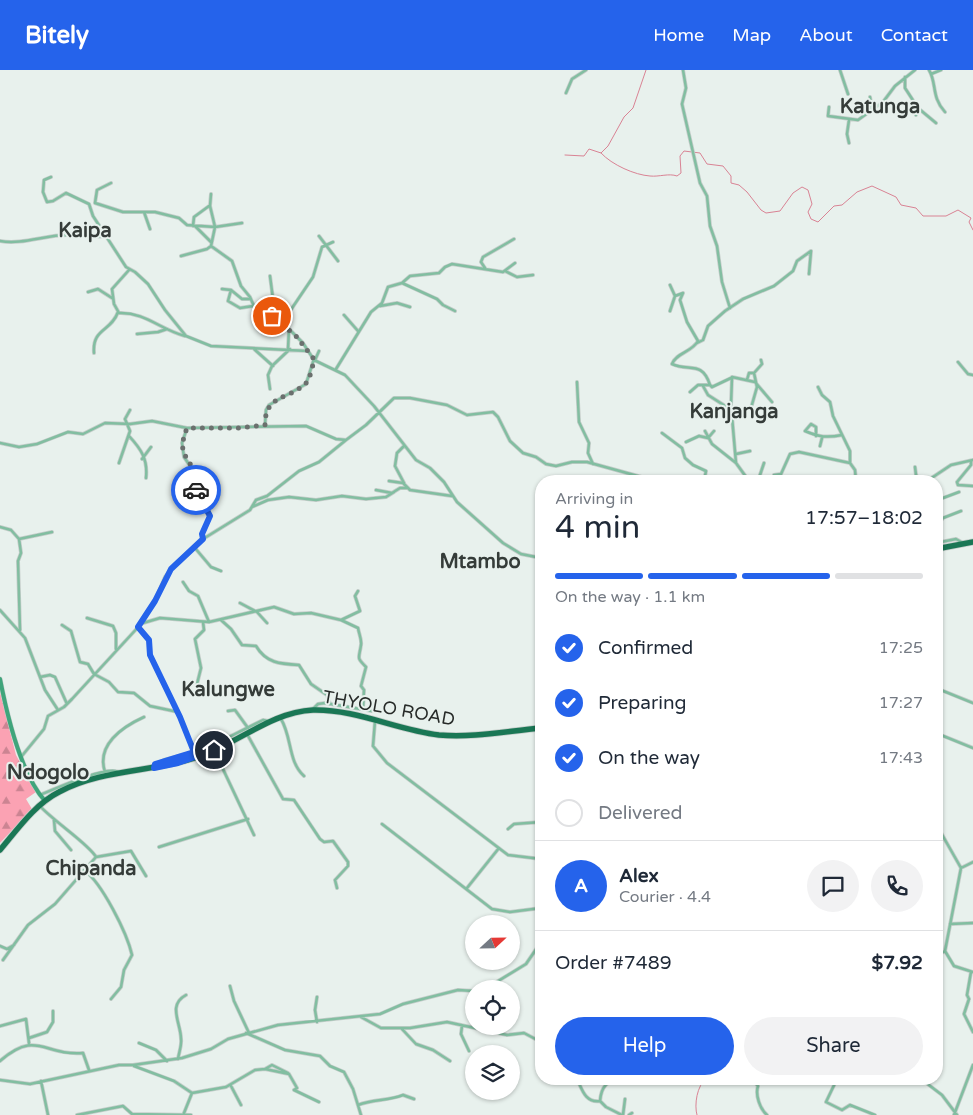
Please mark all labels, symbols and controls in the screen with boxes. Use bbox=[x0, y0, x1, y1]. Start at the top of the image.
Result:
text: Bitely bbox=[25, 21, 89, 50]
text: Home bbox=[653, 24, 704, 46]
text: Map bbox=[732, 24, 771, 46]
text: About bbox=[799, 24, 853, 46]
text: Contact bbox=[881, 24, 948, 46]
district label: Katunga bbox=[840, 95, 920, 119]
district label: Kaipa bbox=[58, 219, 112, 243]
pin bbox=[251, 295, 293, 337]
icon: bag bbox=[258, 302, 286, 330]
district label: Kanjanga bbox=[689, 400, 779, 424]
courier bbox=[171, 465, 221, 515]
icon: car bbox=[182, 476, 210, 504]
text: Arriving in bbox=[555, 489, 633, 509]
text: 17:57–18:02 bbox=[805, 507, 923, 529]
text: 4 min bbox=[555, 509, 640, 547]
district label: Mtambo bbox=[439, 550, 521, 574]
text: On the way · 1.1 km bbox=[555, 587, 705, 607]
icon: check bbox=[555, 634, 583, 662]
text: Confirmed bbox=[598, 637, 693, 659]
text: 17:25 bbox=[879, 638, 923, 658]
district label: Kalungwe bbox=[181, 678, 275, 702]
street label: THYOLO ROAD bbox=[321, 686, 457, 730]
icon: check bbox=[555, 689, 583, 717]
text: Preparing bbox=[598, 692, 687, 714]
text: 17:27 bbox=[879, 693, 923, 713]
pin bbox=[193, 729, 235, 771]
icon: home bbox=[200, 736, 228, 764]
icon: check bbox=[555, 744, 583, 772]
text: On the way bbox=[598, 747, 700, 769]
text: 17:43 bbox=[879, 748, 923, 768]
district label: Ndogolo bbox=[7, 761, 89, 785]
text: Delivered bbox=[598, 802, 683, 824]
district label: Chipanda bbox=[46, 857, 136, 881]
button: chat bbox=[807, 860, 859, 912]
button: phone bbox=[871, 860, 923, 912]
text: Alex bbox=[619, 865, 659, 887]
text: A bbox=[574, 875, 588, 897]
text: Courier · 4.4 bbox=[619, 887, 711, 907]
north arrow bbox=[465, 915, 520, 970]
map controls bbox=[465, 915, 520, 1100]
text: Order #7489 bbox=[555, 952, 672, 974]
text: $7.92 bbox=[872, 952, 923, 974]
button: locate bbox=[465, 980, 520, 1035]
button: Help bbox=[555, 1017, 734, 1075]
button: Share bbox=[744, 1017, 923, 1075]
button: layers bbox=[465, 1045, 520, 1100]

